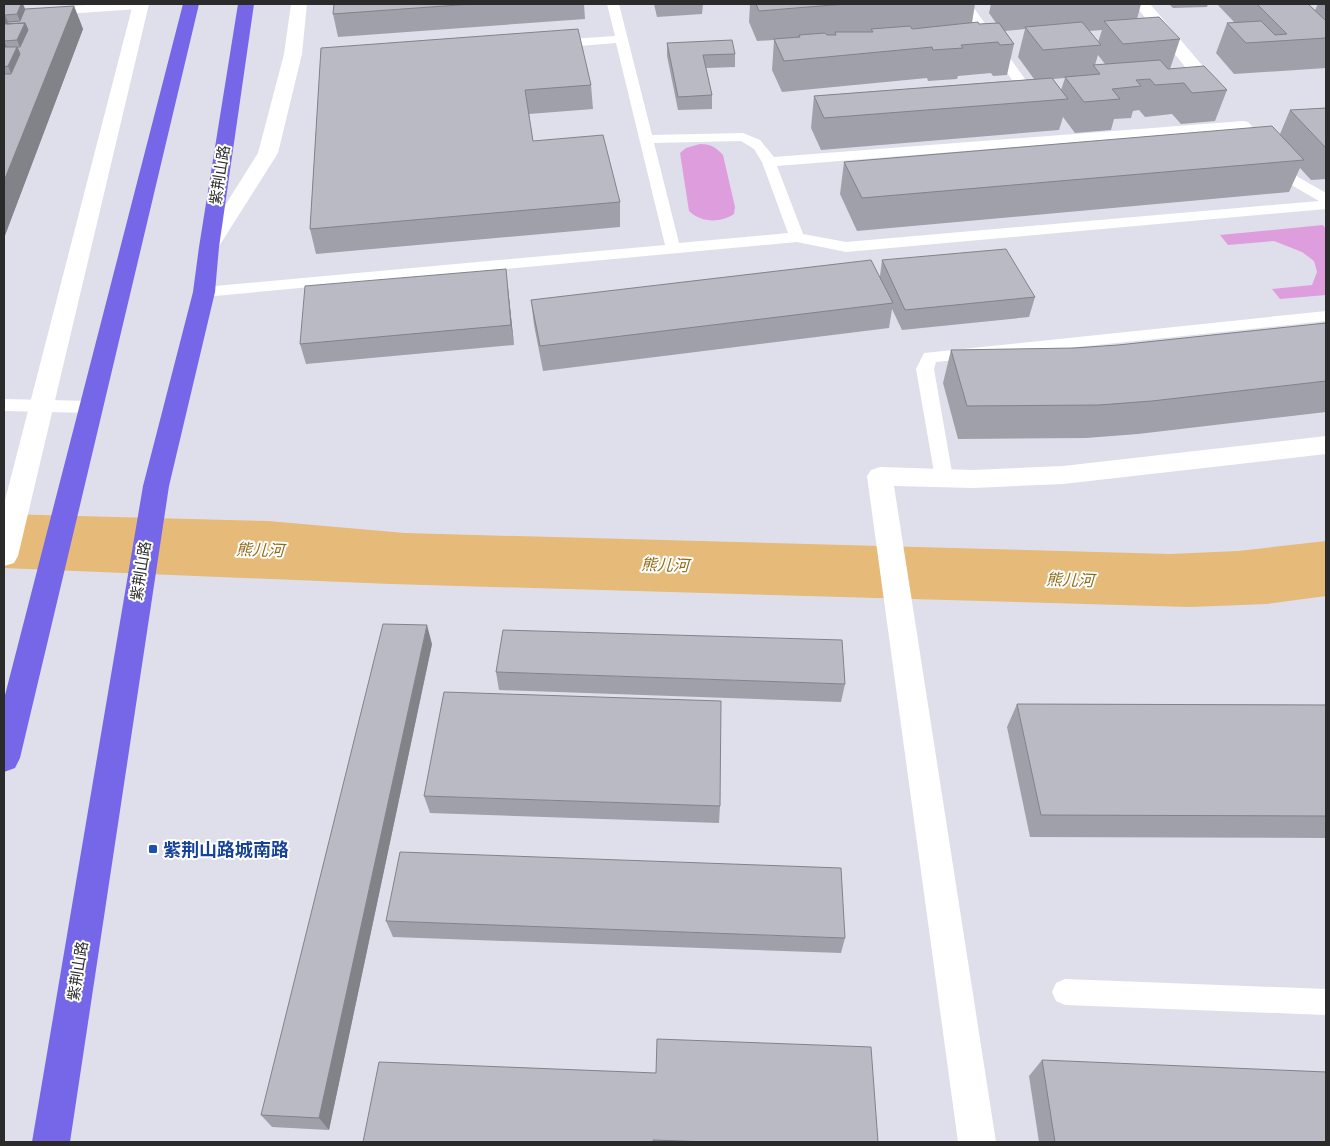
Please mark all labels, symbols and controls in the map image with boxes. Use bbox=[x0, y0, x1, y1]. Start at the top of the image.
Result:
street label: 紫荆山路 bbox=[206, 144, 234, 206]
street label: 紫荆山路 bbox=[127, 540, 155, 602]
water label: 熊儿河 bbox=[236, 540, 287, 560]
water label: 熊儿河 bbox=[641, 555, 692, 575]
water label: 熊儿河 bbox=[1046, 570, 1097, 590]
place label: 紫荆山路城南路 bbox=[163, 839, 289, 860]
marker: 紫荆山路城南路 bbox=[147, 843, 159, 855]
street label: 紫荆山路 bbox=[64, 940, 92, 1002]

